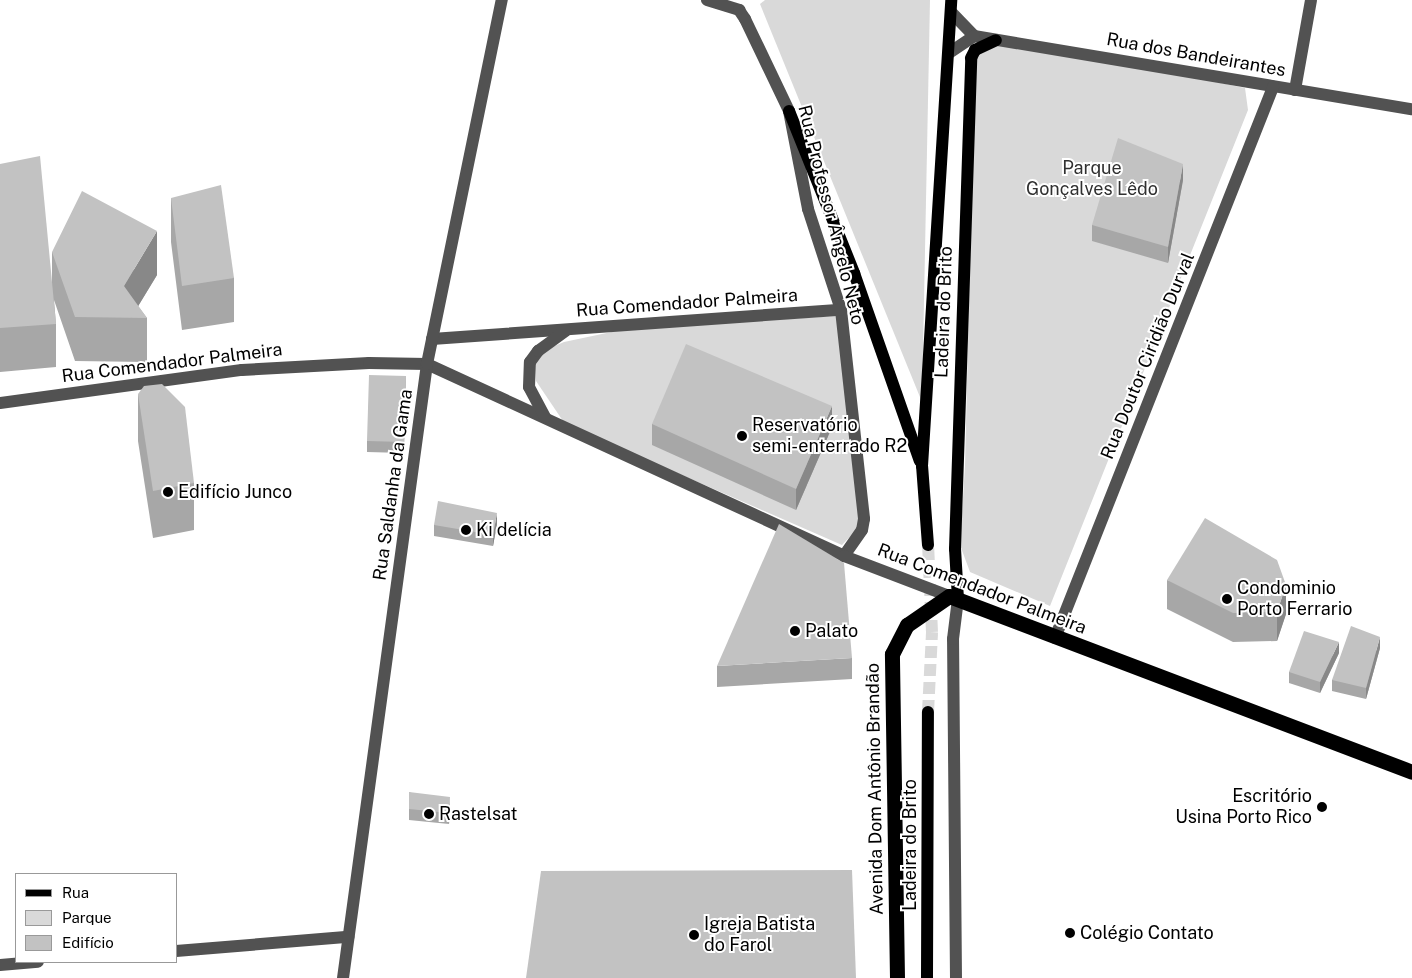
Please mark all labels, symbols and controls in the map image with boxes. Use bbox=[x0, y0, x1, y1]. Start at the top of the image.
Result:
street label: Rua dos Bandeirantes bbox=[1105, 29, 1287, 81]
street label: Rua Professor Ângelo Neto bbox=[793, 103, 869, 327]
park label: Parque Gonçalves Lêdo bbox=[1026, 158, 1158, 200]
street label: Ladeira do Brito bbox=[931, 245, 957, 379]
street label: Rua Doutor Ciridião Durval bbox=[1097, 249, 1199, 463]
street label: Rua Comendador Palmeira bbox=[575, 284, 799, 322]
street label: Rua Comendador Palmeira bbox=[60, 339, 284, 387]
street label: Rua Saldanha da Gama bbox=[369, 388, 417, 582]
place label: Reservatório semi-enterrado R2 bbox=[752, 415, 907, 458]
marker: Reservatório semi-enterrado R2 bbox=[736, 430, 748, 442]
place label: Edifício Junco bbox=[178, 481, 292, 503]
marker: Edifício Junco bbox=[162, 486, 174, 498]
place label: Ki delícia bbox=[476, 519, 552, 541]
marker: Ki delícia bbox=[460, 524, 472, 536]
street label: Rua Comendador Palmeira bbox=[874, 539, 1090, 639]
place label: Condominio Porto Ferrario bbox=[1237, 578, 1353, 620]
marker: Condominio Porto Ferrario bbox=[1221, 593, 1233, 605]
place label: Palato bbox=[805, 620, 858, 642]
marker: Palato bbox=[789, 625, 801, 637]
street label: Avenida Dom Antônio Brandão bbox=[862, 663, 888, 915]
street label: Ladeira do Brito bbox=[899, 779, 921, 911]
place label: Escritório Usina Porto Rico bbox=[1175, 786, 1312, 829]
marker: Escritório Usina Porto Rico bbox=[1316, 801, 1328, 813]
place label: Rastelsat bbox=[439, 803, 518, 825]
marker: Rastelsat bbox=[423, 808, 435, 820]
legend bbox=[15, 873, 178, 963]
text: Rua bbox=[62, 884, 89, 901]
text: Parque bbox=[62, 909, 112, 926]
place label: Igreja Batista do Farol bbox=[704, 914, 815, 956]
place label: Colégio Contato bbox=[1080, 922, 1214, 944]
marker: Colégio Contato bbox=[1064, 927, 1076, 939]
marker: Igreja Batista do Farol bbox=[688, 929, 700, 941]
text: Edifício bbox=[62, 934, 114, 951]

